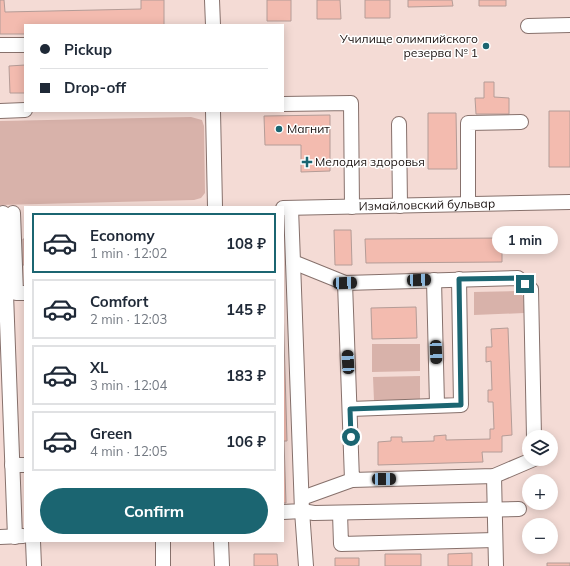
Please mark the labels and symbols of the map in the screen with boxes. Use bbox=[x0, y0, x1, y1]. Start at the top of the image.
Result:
place label: Училище олимпийского резерва № 1 bbox=[339, 31, 478, 60]
marker: Училище олимпийского резерва № 1 bbox=[481, 41, 491, 51]
place label: Магнит bbox=[287, 121, 330, 136]
marker: Магнит bbox=[274, 124, 284, 134]
place label: Мелодия здоровья bbox=[315, 154, 425, 169]
marker: Мелодия здоровья bbox=[302, 157, 312, 167]
street label: Измайловский бульвар bbox=[359, 196, 495, 213]
callout: 1 min bbox=[492, 226, 558, 254]
car bbox=[407, 274, 431, 286]
route end bbox=[516, 275, 534, 293]
car bbox=[333, 277, 357, 289]
car bbox=[430, 340, 442, 364]
car bbox=[341, 350, 355, 374]
route start bbox=[342, 428, 360, 446]
car bbox=[372, 473, 396, 485]

